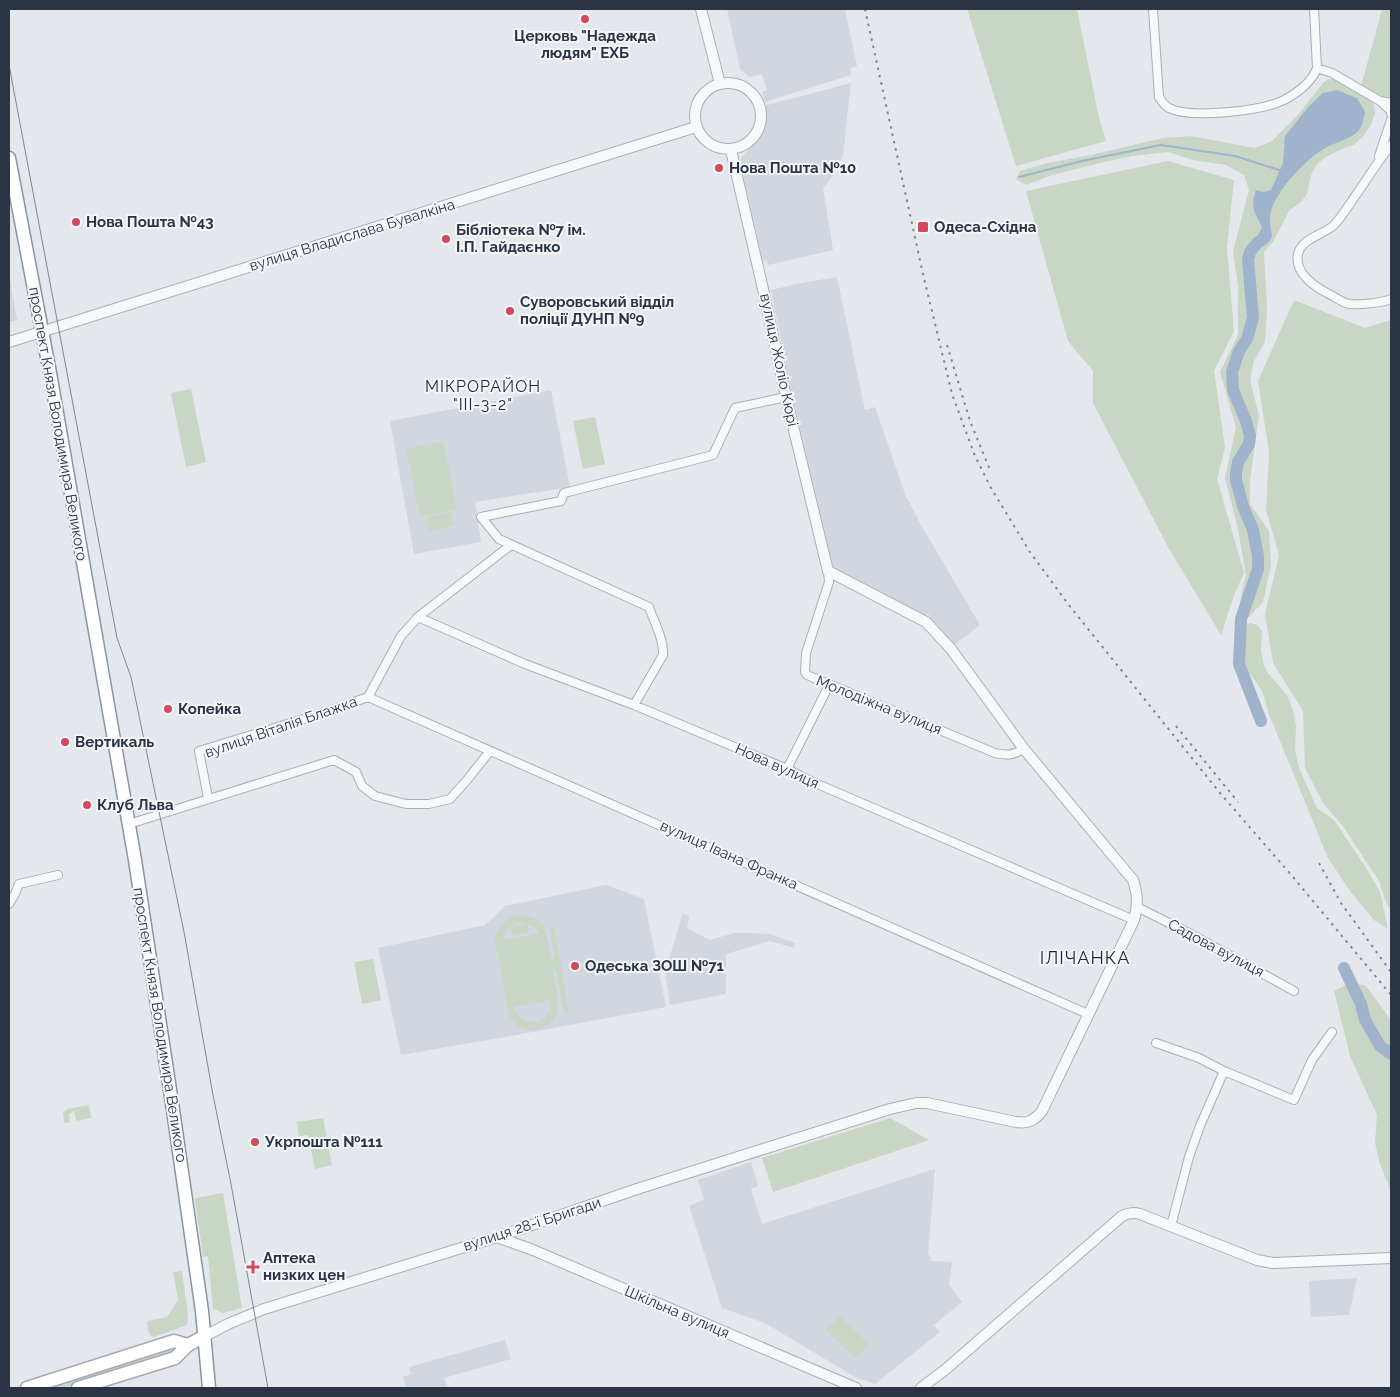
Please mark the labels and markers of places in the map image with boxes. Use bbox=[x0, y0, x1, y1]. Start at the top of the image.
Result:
marker: Церковь "Надежда людям" ЕХБ bbox=[579, 13, 591, 25]
place label: Церковь "Надежда людям" ЕХБ bbox=[514, 27, 656, 62]
place label: Нова Пошта №10 bbox=[729, 159, 856, 177]
marker: Нова Пошта №10 bbox=[713, 162, 725, 174]
place label: Нова Пошта №43 bbox=[86, 213, 214, 231]
marker: Нова Пошта №43 bbox=[70, 216, 82, 228]
place label: Одеса-Східна bbox=[934, 218, 1037, 236]
marker: Одеса-Східна bbox=[916, 220, 930, 234]
place label: Бібліотека №7 ім. І.П. Гайдаєнко bbox=[456, 221, 586, 256]
marker: Бібліотека №7 ім. І.П. Гайдаєнко bbox=[440, 233, 452, 245]
place label: Суворовський відділ поліції ДУНП №9 bbox=[520, 293, 674, 328]
marker: Суворовський відділ поліції ДУНП №9 bbox=[504, 305, 516, 317]
place label: Копейка bbox=[178, 700, 241, 718]
marker: Копейка bbox=[162, 703, 174, 715]
place label: Вертикаль bbox=[75, 733, 154, 751]
marker: Вертикаль bbox=[59, 736, 71, 748]
place label: Клуб Льва bbox=[97, 796, 174, 814]
marker: Клуб Льва bbox=[81, 799, 93, 811]
place label: Одеська ЗОШ №71 bbox=[585, 957, 725, 975]
marker: Одеська ЗОШ №71 bbox=[569, 960, 581, 972]
place label: Укрпошта №111 bbox=[264, 1133, 383, 1151]
marker: Укрпошта №111 bbox=[249, 1136, 261, 1148]
place label: Аптека низких цен bbox=[263, 1249, 345, 1284]
marker: Аптека низких цен bbox=[247, 1261, 259, 1273]

